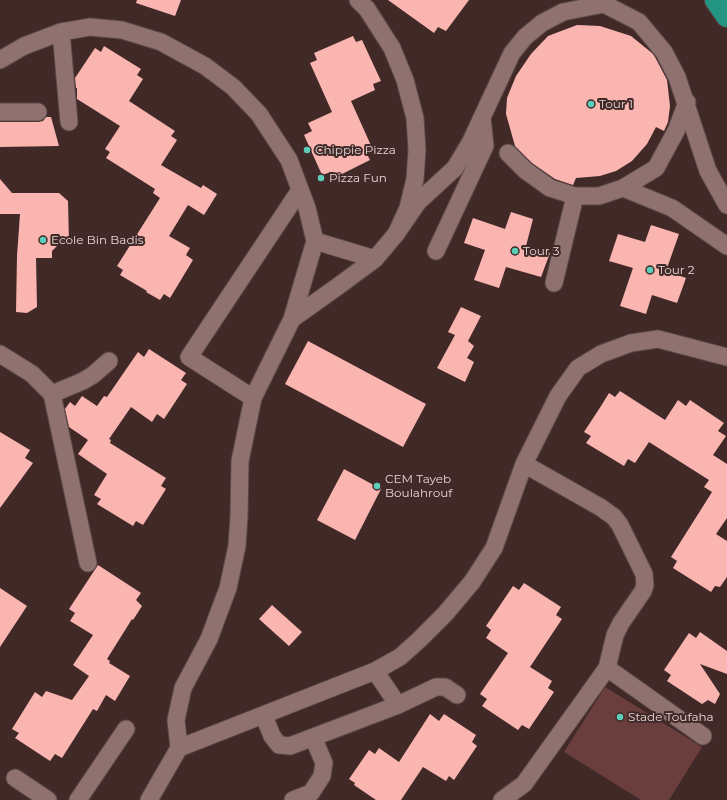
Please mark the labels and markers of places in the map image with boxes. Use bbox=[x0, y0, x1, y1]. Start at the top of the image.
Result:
place label: Tour 1 bbox=[599, 97, 633, 111]
marker: Tour 1 bbox=[586, 99, 596, 109]
place label: Chippie Pizza bbox=[315, 143, 396, 157]
marker: Chippie Pizza bbox=[302, 145, 312, 155]
place label: Pizza Fun bbox=[329, 171, 387, 185]
marker: Pizza Fun bbox=[316, 173, 326, 183]
place label: Ecole Bin Badis bbox=[51, 233, 144, 247]
marker: Ecole Bin Badis bbox=[38, 235, 48, 245]
place label: Tour 3 bbox=[523, 244, 560, 258]
marker: Tour 3 bbox=[510, 246, 520, 256]
place label: Tour 2 bbox=[658, 263, 695, 277]
marker: Tour 2 bbox=[645, 265, 655, 275]
place label: CEM Tayeb Boulahrouf bbox=[385, 472, 452, 500]
marker: CEM Tayeb Boulahrouf bbox=[372, 481, 382, 491]
place label: Stade Toufaha bbox=[628, 710, 714, 724]
marker: Stade Toufaha bbox=[615, 712, 625, 722]

